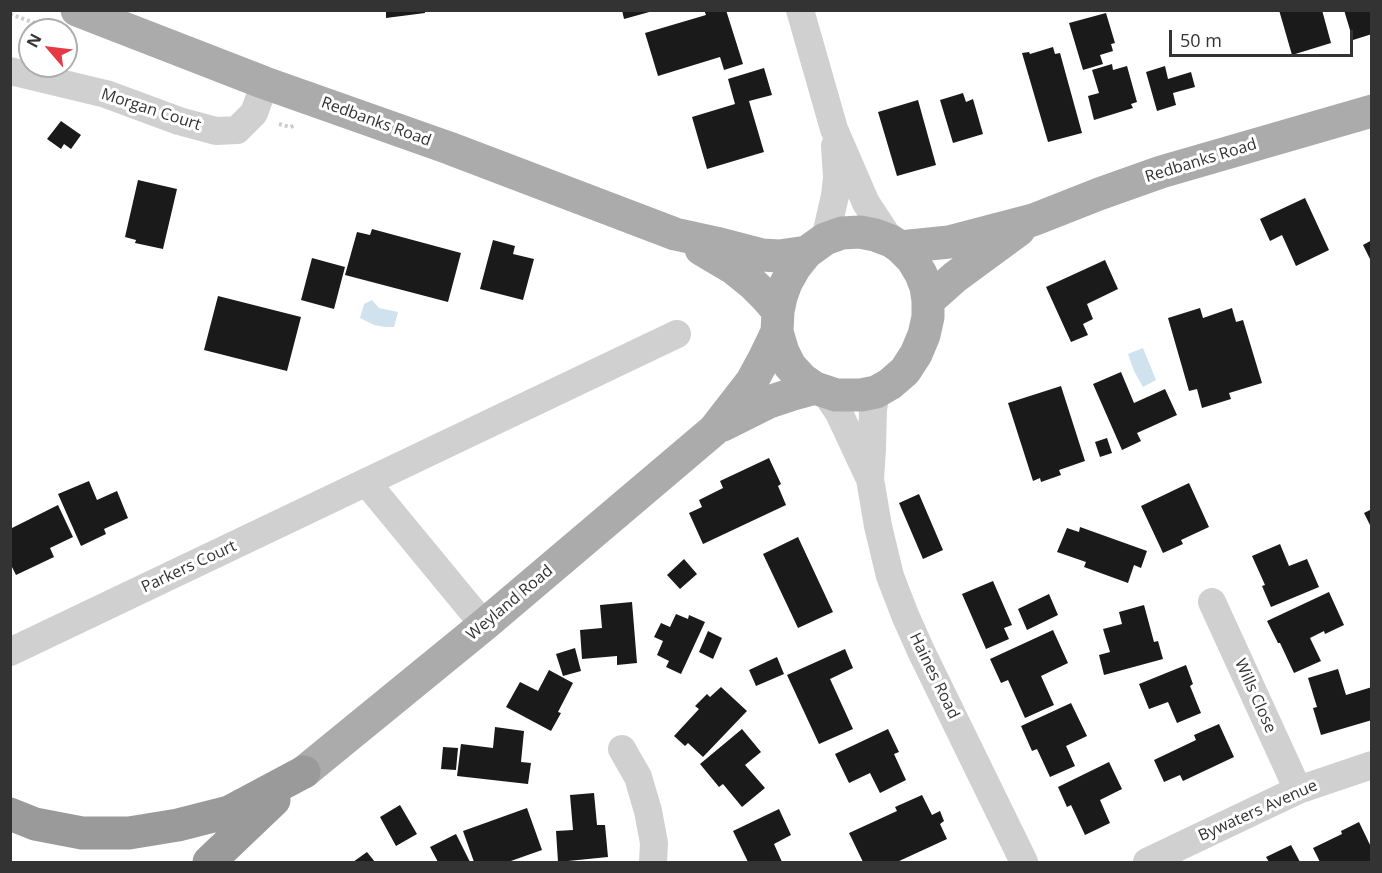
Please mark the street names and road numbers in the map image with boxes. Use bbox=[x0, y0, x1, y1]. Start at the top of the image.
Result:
street label: Morgan Court bbox=[99, 85, 203, 135]
street label: Redbanks Road bbox=[318, 93, 434, 151]
street label: Redbanks Road bbox=[1143, 135, 1259, 187]
street label: Parkers Court bbox=[138, 537, 240, 597]
street label: Weyland Road bbox=[463, 561, 557, 645]
street label: Haines Road bbox=[905, 630, 963, 722]
street label: Wills Close bbox=[1230, 656, 1280, 736]
street label: Bywaters Avenue bbox=[1195, 776, 1321, 846]

